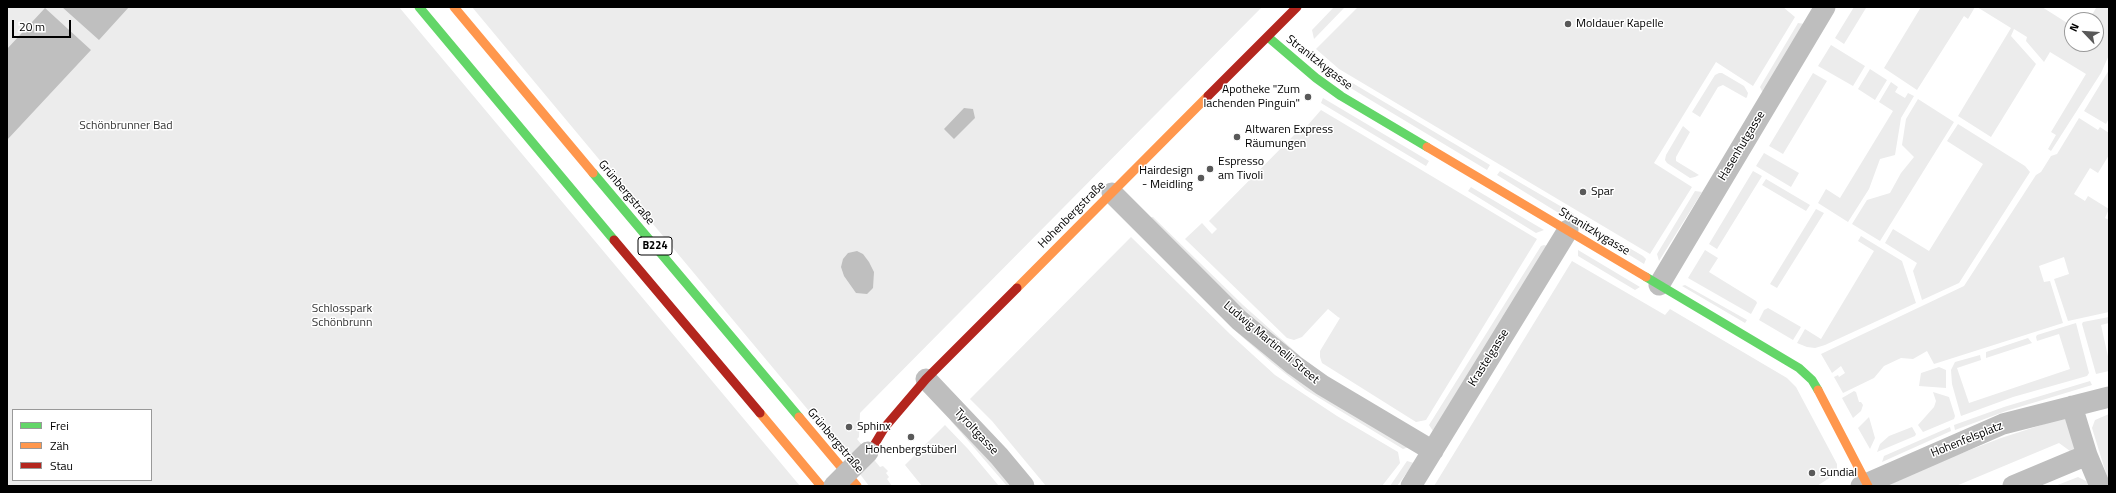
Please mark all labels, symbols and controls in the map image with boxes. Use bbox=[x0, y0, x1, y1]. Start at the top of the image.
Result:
scale bar bbox=[14, 12, 73, 38]
north arrow bbox=[2064, 12, 2104, 52]
text: 20 m bbox=[19, 17, 45, 36]
place label: Moldauer Kapelle bbox=[1576, 17, 1664, 31]
marker: Moldauer Kapelle bbox=[1563, 19, 1573, 29]
text: N bbox=[2065, 21, 2083, 34]
street label: Stranitzkygasse bbox=[1283, 33, 1355, 93]
place label: Apotheke "Zum lachenden Pinguin" bbox=[1203, 83, 1300, 111]
marker: Apotheke "Zum lachenden Pinguin" bbox=[1303, 92, 1313, 102]
street label: Hasenhutgasse bbox=[1716, 109, 1768, 183]
park label: Schönbrunner Bad bbox=[79, 119, 173, 133]
place label: Altwaren Express Räumungen bbox=[1245, 123, 1333, 151]
marker: Altwaren Express Räumungen bbox=[1232, 132, 1242, 142]
place label: Espresso am Tivoli bbox=[1218, 155, 1264, 183]
street label: Grünbergstraße bbox=[595, 158, 657, 228]
place label: Hairdesign - Meidling bbox=[1139, 164, 1193, 192]
marker: Espresso am Tivoli bbox=[1205, 164, 1215, 174]
marker: Hairdesign - Meidling bbox=[1196, 173, 1206, 183]
street label: Hohenbergstraße bbox=[1036, 179, 1108, 251]
place label: Spar bbox=[1591, 185, 1614, 199]
marker: Spar bbox=[1578, 187, 1588, 197]
street label: Stranitzkygasse bbox=[1556, 205, 1632, 259]
road number: B224 bbox=[638, 237, 672, 255]
street label: Ludwig Martinelli Street bbox=[1220, 299, 1322, 387]
park label: Schlosspark Schönbrunn bbox=[312, 302, 372, 330]
street label: Krastelgasse bbox=[1466, 327, 1512, 389]
street label: Grünbergstraße bbox=[804, 406, 866, 476]
street label: Tyroltgasse bbox=[951, 406, 1001, 458]
legend bbox=[12, 409, 152, 481]
text: Frei bbox=[50, 416, 69, 435]
street label: Hohenfelsplatz bbox=[1929, 419, 2005, 461]
place label: Sphinx bbox=[857, 420, 891, 434]
marker: Sphinx bbox=[844, 422, 854, 432]
marker: Hohenbergstüberl bbox=[906, 432, 916, 442]
text: Zäh bbox=[50, 436, 69, 455]
place label: Hohenbergstüberl bbox=[865, 443, 957, 457]
text: Stau bbox=[50, 456, 73, 475]
place label: Sundial bbox=[1820, 466, 1857, 480]
marker: Sundial bbox=[1807, 468, 1817, 478]

